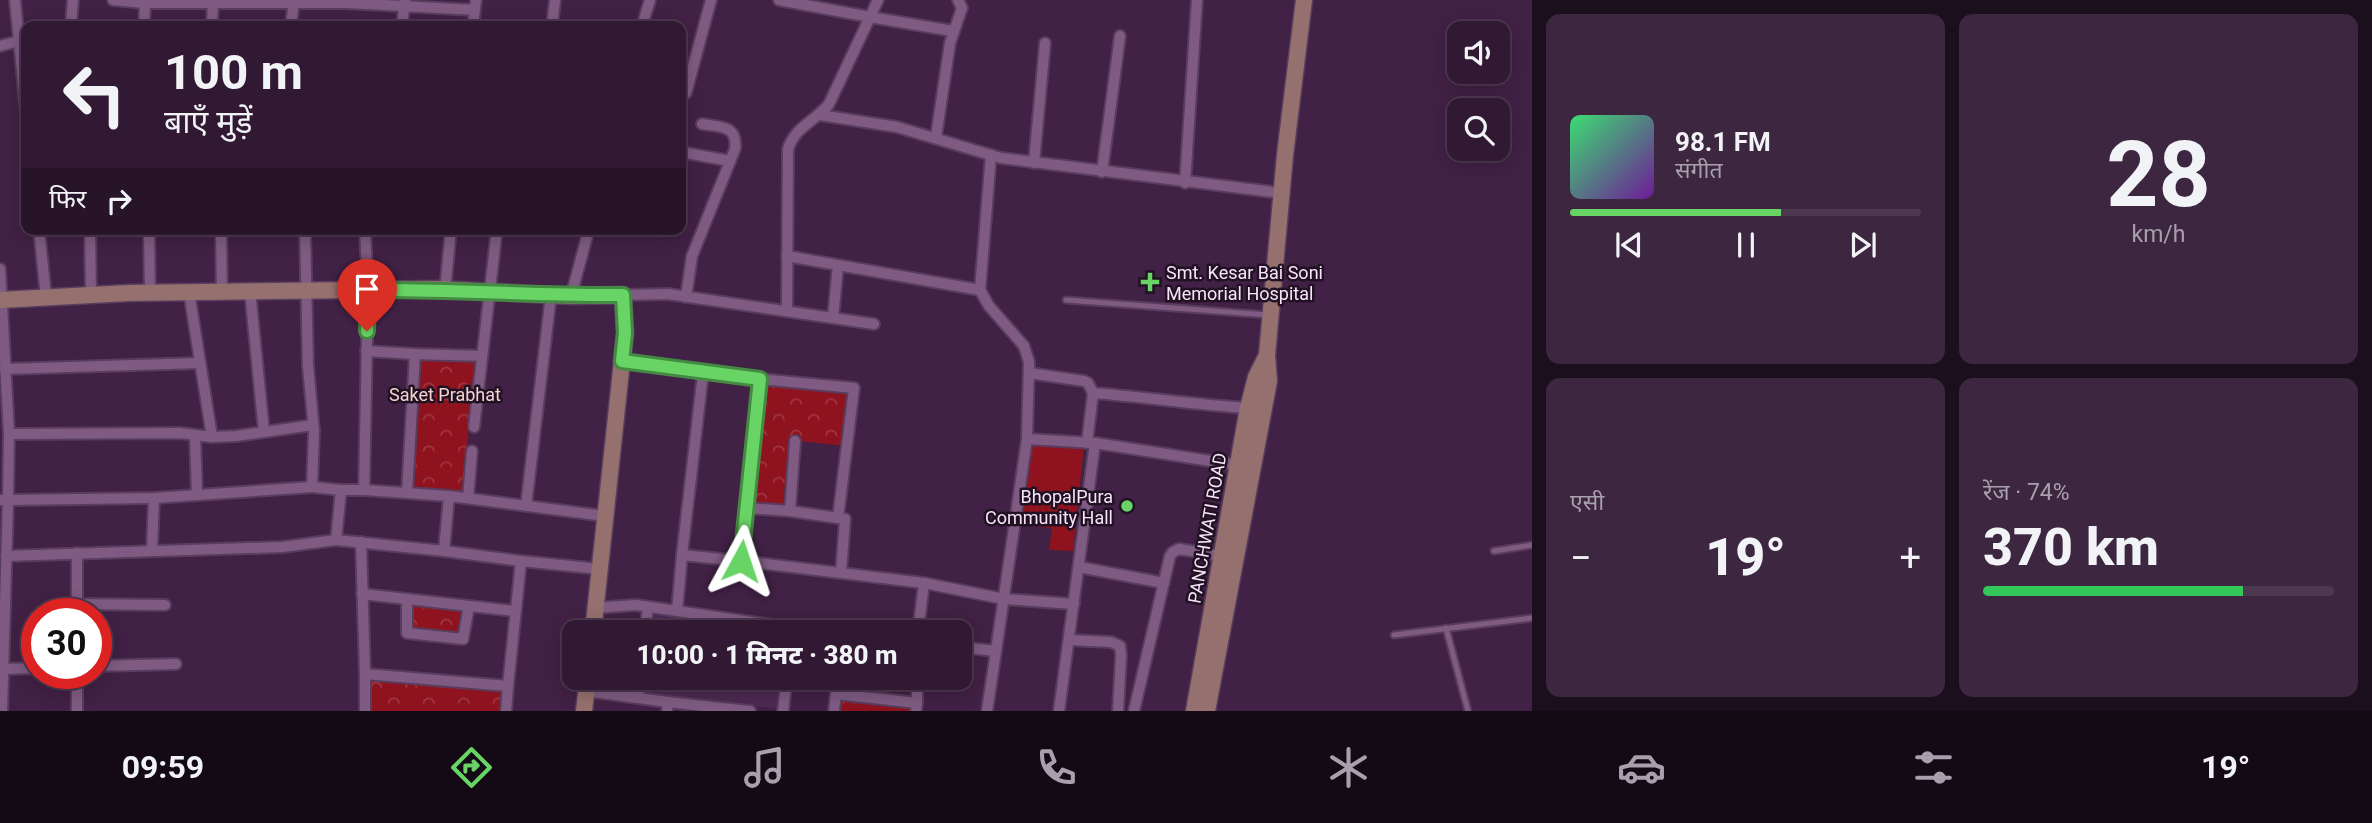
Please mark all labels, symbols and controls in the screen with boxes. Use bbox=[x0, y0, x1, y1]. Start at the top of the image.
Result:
map controls bbox=[1447, 21, 1510, 161]
button: sound bbox=[1447, 21, 1510, 84]
text: 100 m bbox=[164, 44, 303, 101]
icon: left bbox=[49, 49, 140, 140]
button: search bbox=[1447, 98, 1510, 161]
text: बाएँ मुड़ें bbox=[164, 103, 252, 141]
text: 28 bbox=[2106, 122, 2211, 228]
text: 98.1 FM bbox=[1675, 127, 1771, 157]
text: संगीत bbox=[1675, 157, 1723, 184]
icon: right bbox=[100, 182, 138, 220]
text: फिर bbox=[49, 184, 86, 214]
text: km/h bbox=[2132, 221, 2186, 248]
icon: previous bbox=[1610, 226, 1648, 264]
icon: pause bbox=[1727, 226, 1765, 264]
icon: next bbox=[1844, 226, 1882, 264]
pin bbox=[337, 259, 397, 331]
place label: Smt. Kesar Bai Soni Memorial Hospital bbox=[1166, 262, 1323, 304]
icon: arrive bbox=[348, 270, 386, 308]
marker: Smt. Kesar Bai Soni Memorial Hospital bbox=[1140, 272, 1160, 292]
park label: Saket Prabhat bbox=[389, 384, 501, 405]
street label: PANCHWATI ROAD bbox=[1183, 451, 1231, 605]
text: रेंज · 74% bbox=[1983, 479, 2070, 506]
place label: BhopalPura Community Hall bbox=[985, 486, 1113, 528]
text: एसी bbox=[1570, 489, 1604, 516]
marker: BhopalPura Community Hall bbox=[1119, 498, 1135, 514]
text: 370 km bbox=[1983, 517, 2159, 578]
position arrow bbox=[704, 524, 778, 598]
text: 19° bbox=[1705, 527, 1786, 588]
text: − bbox=[1570, 536, 1592, 580]
text: + bbox=[1899, 536, 1921, 580]
speed limit sign: 30 bbox=[21, 598, 112, 689]
text: 10:00 · 1 मिनट · 380 m bbox=[637, 640, 898, 670]
icon: directions bbox=[447, 743, 496, 792]
icon: music bbox=[740, 743, 789, 792]
icon: phone bbox=[1032, 743, 1081, 792]
icon: climate bbox=[1324, 743, 1373, 792]
icon: car bbox=[1617, 743, 1666, 792]
icon: filters bbox=[1909, 743, 1958, 792]
text: 09:59 bbox=[122, 748, 204, 786]
text: 19° bbox=[2201, 748, 2250, 786]

